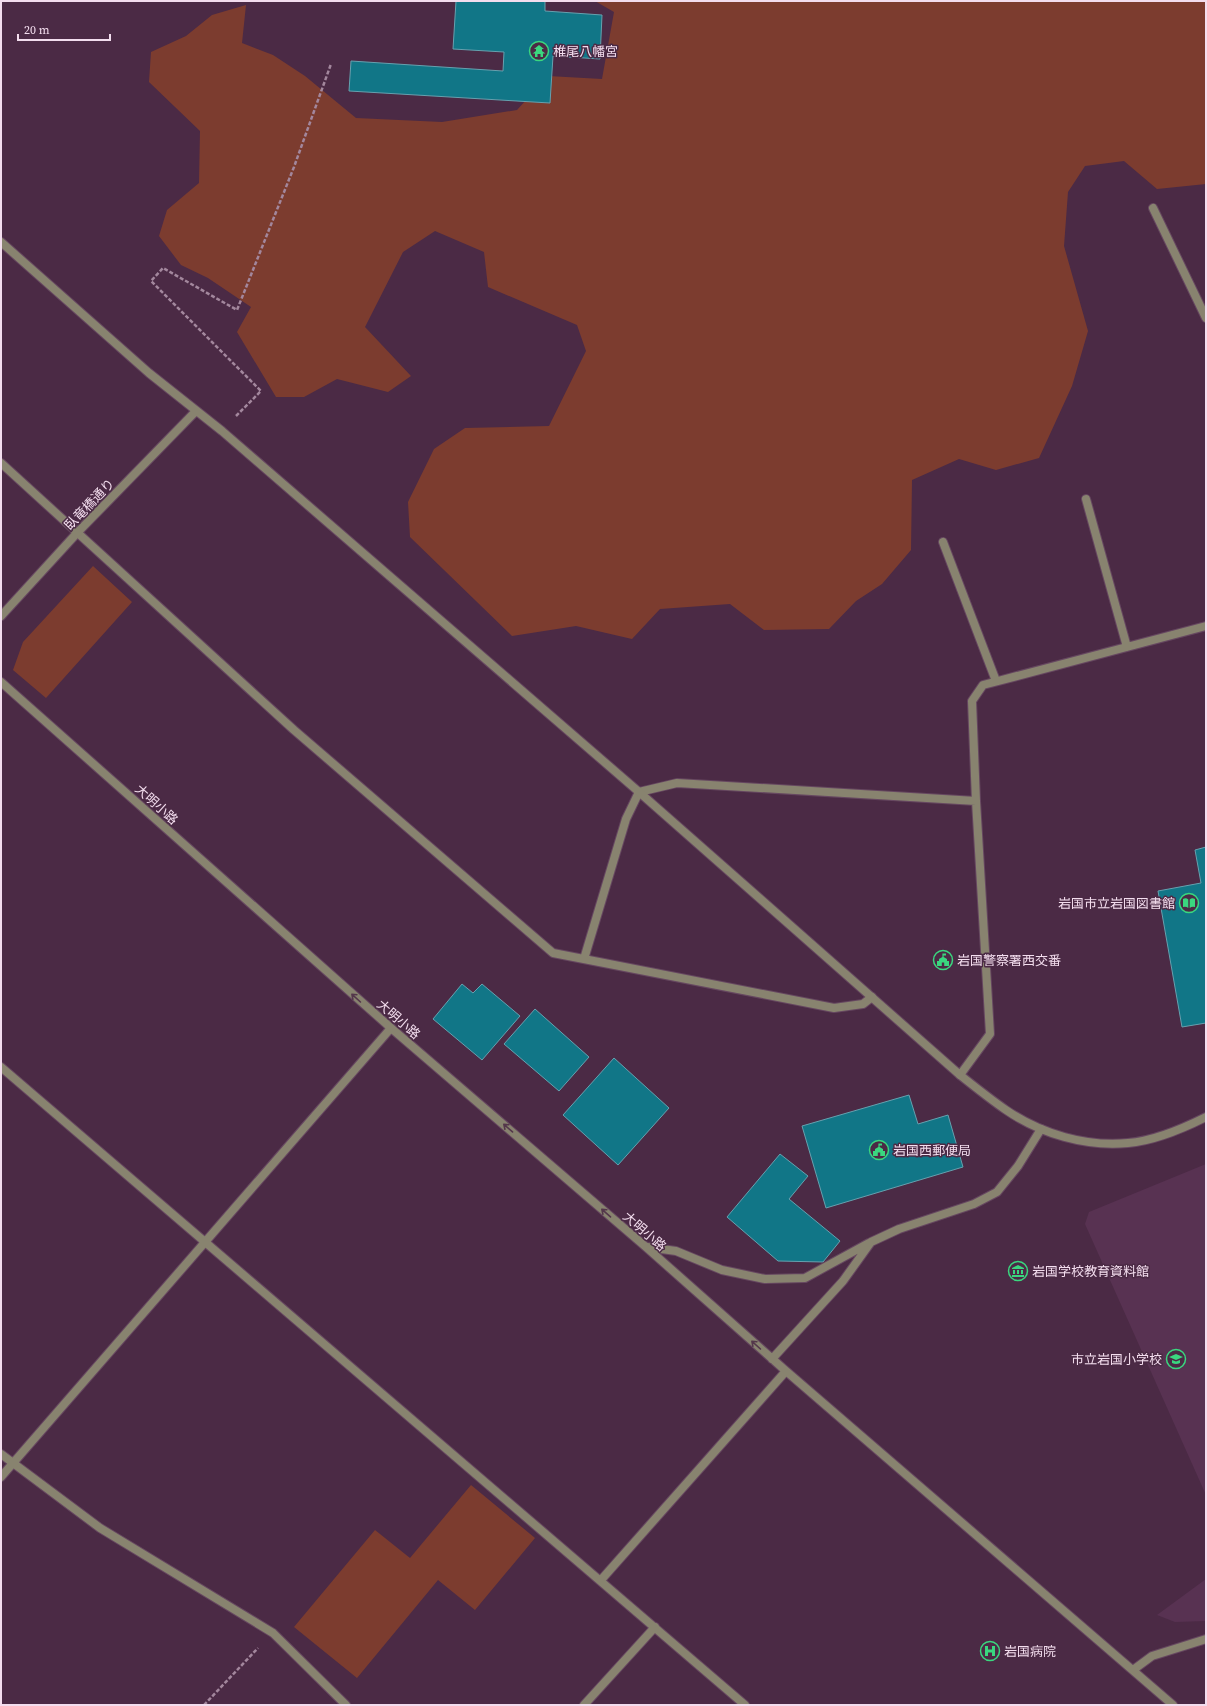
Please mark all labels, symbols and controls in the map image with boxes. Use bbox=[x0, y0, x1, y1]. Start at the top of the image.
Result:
scale bar bbox=[18, 16, 110, 42]
text: 20 m bbox=[24, 22, 50, 38]
temple icon: 椎尾八幡宮 bbox=[528, 40, 550, 62]
place label: 椎尾八幡宮 bbox=[553, 43, 618, 60]
street label: 臥竜橋通り bbox=[61, 475, 118, 534]
street label: 大明小路 bbox=[132, 781, 182, 828]
library icon: 岩国市立岩国図書館 bbox=[1178, 892, 1200, 914]
place label: 岩国市立岩国図書館 bbox=[1058, 895, 1175, 912]
public building icon: 岩国警察署西交番 bbox=[932, 949, 954, 971]
place label: 岩国警察署西交番 bbox=[957, 952, 1061, 969]
one-way arrow bbox=[351, 993, 362, 1002]
street label: 大明小路 bbox=[373, 996, 424, 1043]
one-way arrow bbox=[502, 1124, 513, 1133]
public building icon: 岩国西郵便局 bbox=[868, 1139, 890, 1161]
place label: 岩国西郵便局 bbox=[893, 1142, 971, 1159]
street label: 大明小路 bbox=[619, 1208, 670, 1255]
one-way arrow bbox=[602, 1209, 612, 1218]
museum icon: 岩国学校教育資料館 bbox=[1007, 1260, 1029, 1282]
place label: 岩国学校教育資料館 bbox=[1032, 1263, 1149, 1280]
one-way arrow bbox=[751, 1341, 762, 1350]
school or university icon: 市立岩国小学校 bbox=[1165, 1348, 1187, 1370]
place label: 市立岩国小学校 bbox=[1071, 1351, 1162, 1368]
hospital icon: 岩国病院 bbox=[979, 1640, 1001, 1662]
place label: 岩国病院 bbox=[1004, 1643, 1056, 1660]

